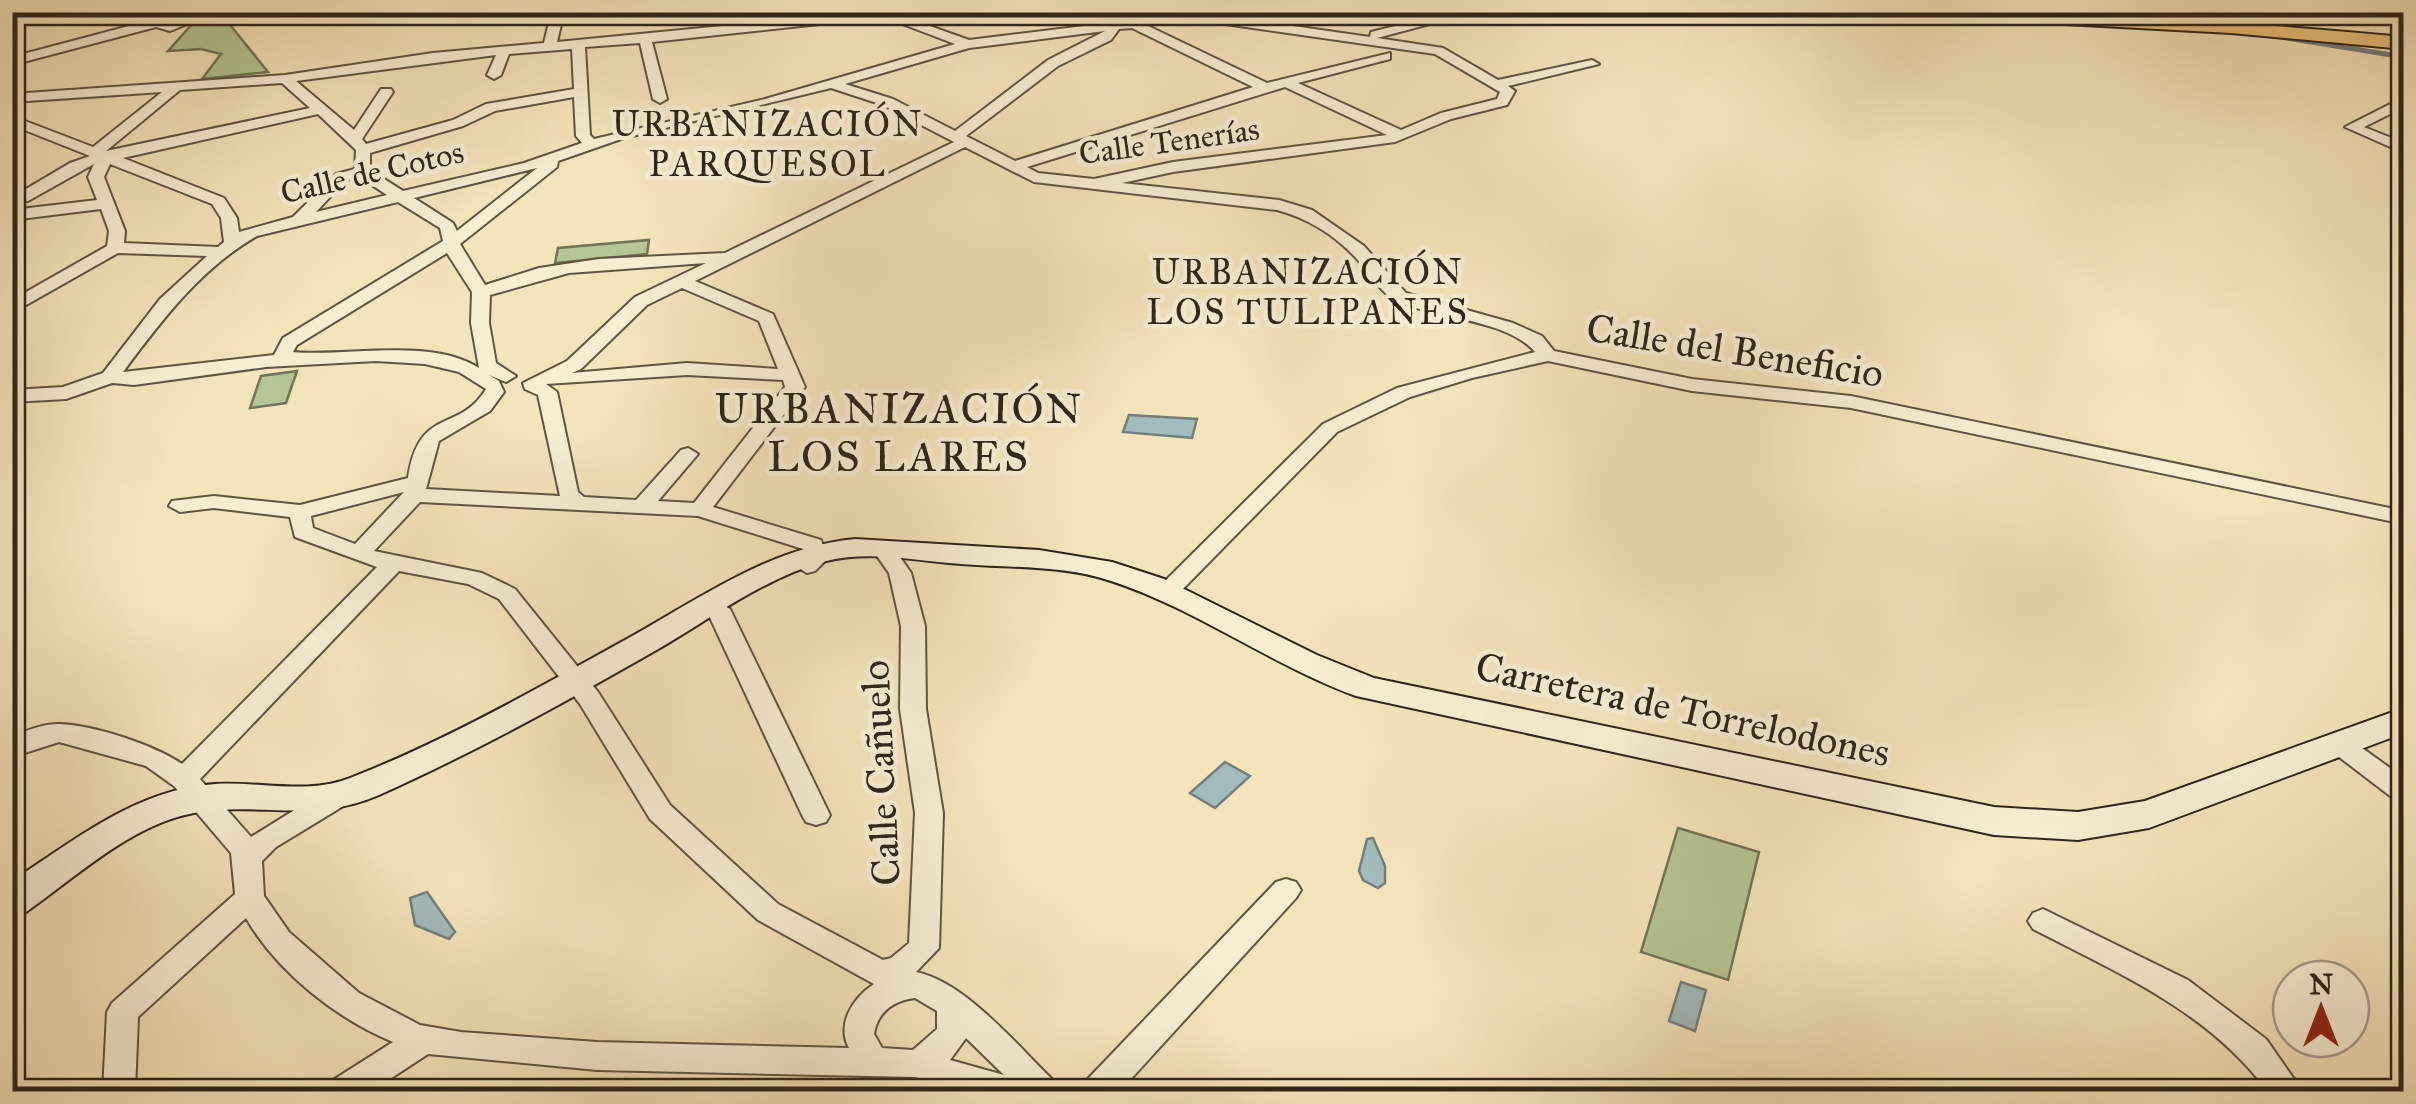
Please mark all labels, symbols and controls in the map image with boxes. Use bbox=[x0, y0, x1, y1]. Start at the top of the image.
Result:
district label: URBANIZACIÓN PARQUESOL bbox=[612, 101, 924, 186]
street label: Calle Tenerías bbox=[1076, 110, 1262, 173]
street label: Calle de Cotos bbox=[277, 132, 467, 212]
district label: URBANIZACIÓN LOS TULIPANES bbox=[1147, 249, 1469, 334]
street label: Calle del Beneficio bbox=[1583, 303, 1887, 398]
district label: URBANIZACIÓN LOS LARES bbox=[714, 382, 1084, 483]
street label: Carretera de Torrelodones bbox=[1471, 642, 1895, 777]
street label: Calle Cañuelo bbox=[850, 659, 911, 887]
north arrow bbox=[2271, 959, 2371, 1059]
text: N bbox=[2309, 967, 2333, 1002]

